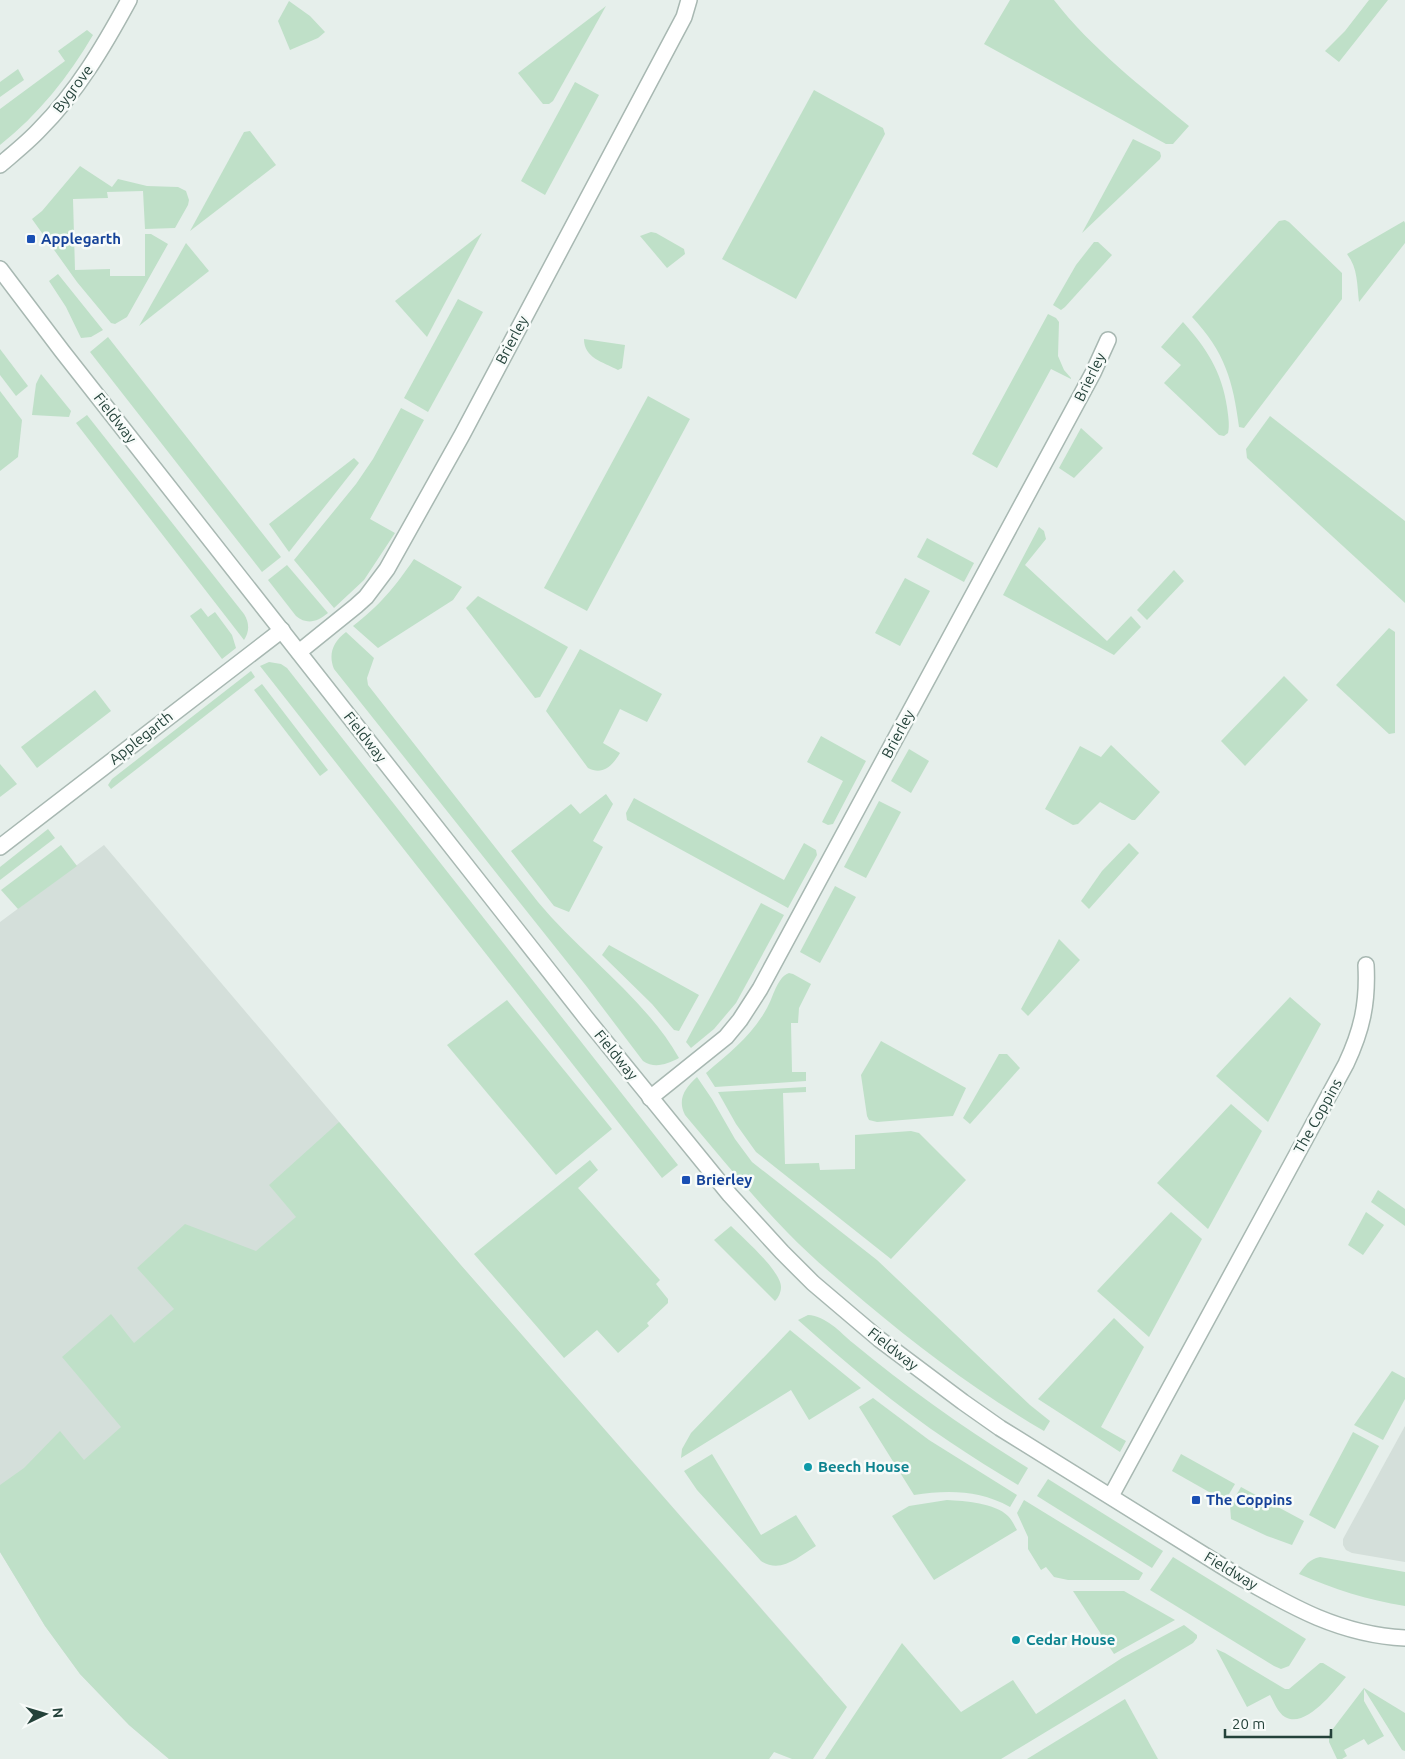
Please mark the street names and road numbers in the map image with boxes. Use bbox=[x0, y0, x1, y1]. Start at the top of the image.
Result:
street label: Bygrove bbox=[49, 61, 96, 116]
street label: Brierley bbox=[492, 313, 531, 367]
street label: Brierley bbox=[1070, 350, 1109, 404]
street label: Fieldway bbox=[91, 389, 140, 446]
street label: Brierley bbox=[878, 707, 917, 761]
street label: Applegarth bbox=[106, 708, 176, 768]
street label: Fieldway bbox=[341, 708, 390, 765]
street label: Fieldway bbox=[591, 1026, 642, 1083]
street label: The Coppins bbox=[1290, 1075, 1345, 1156]
street label: Fieldway bbox=[865, 1324, 922, 1373]
street label: Fieldway bbox=[1202, 1548, 1261, 1593]

